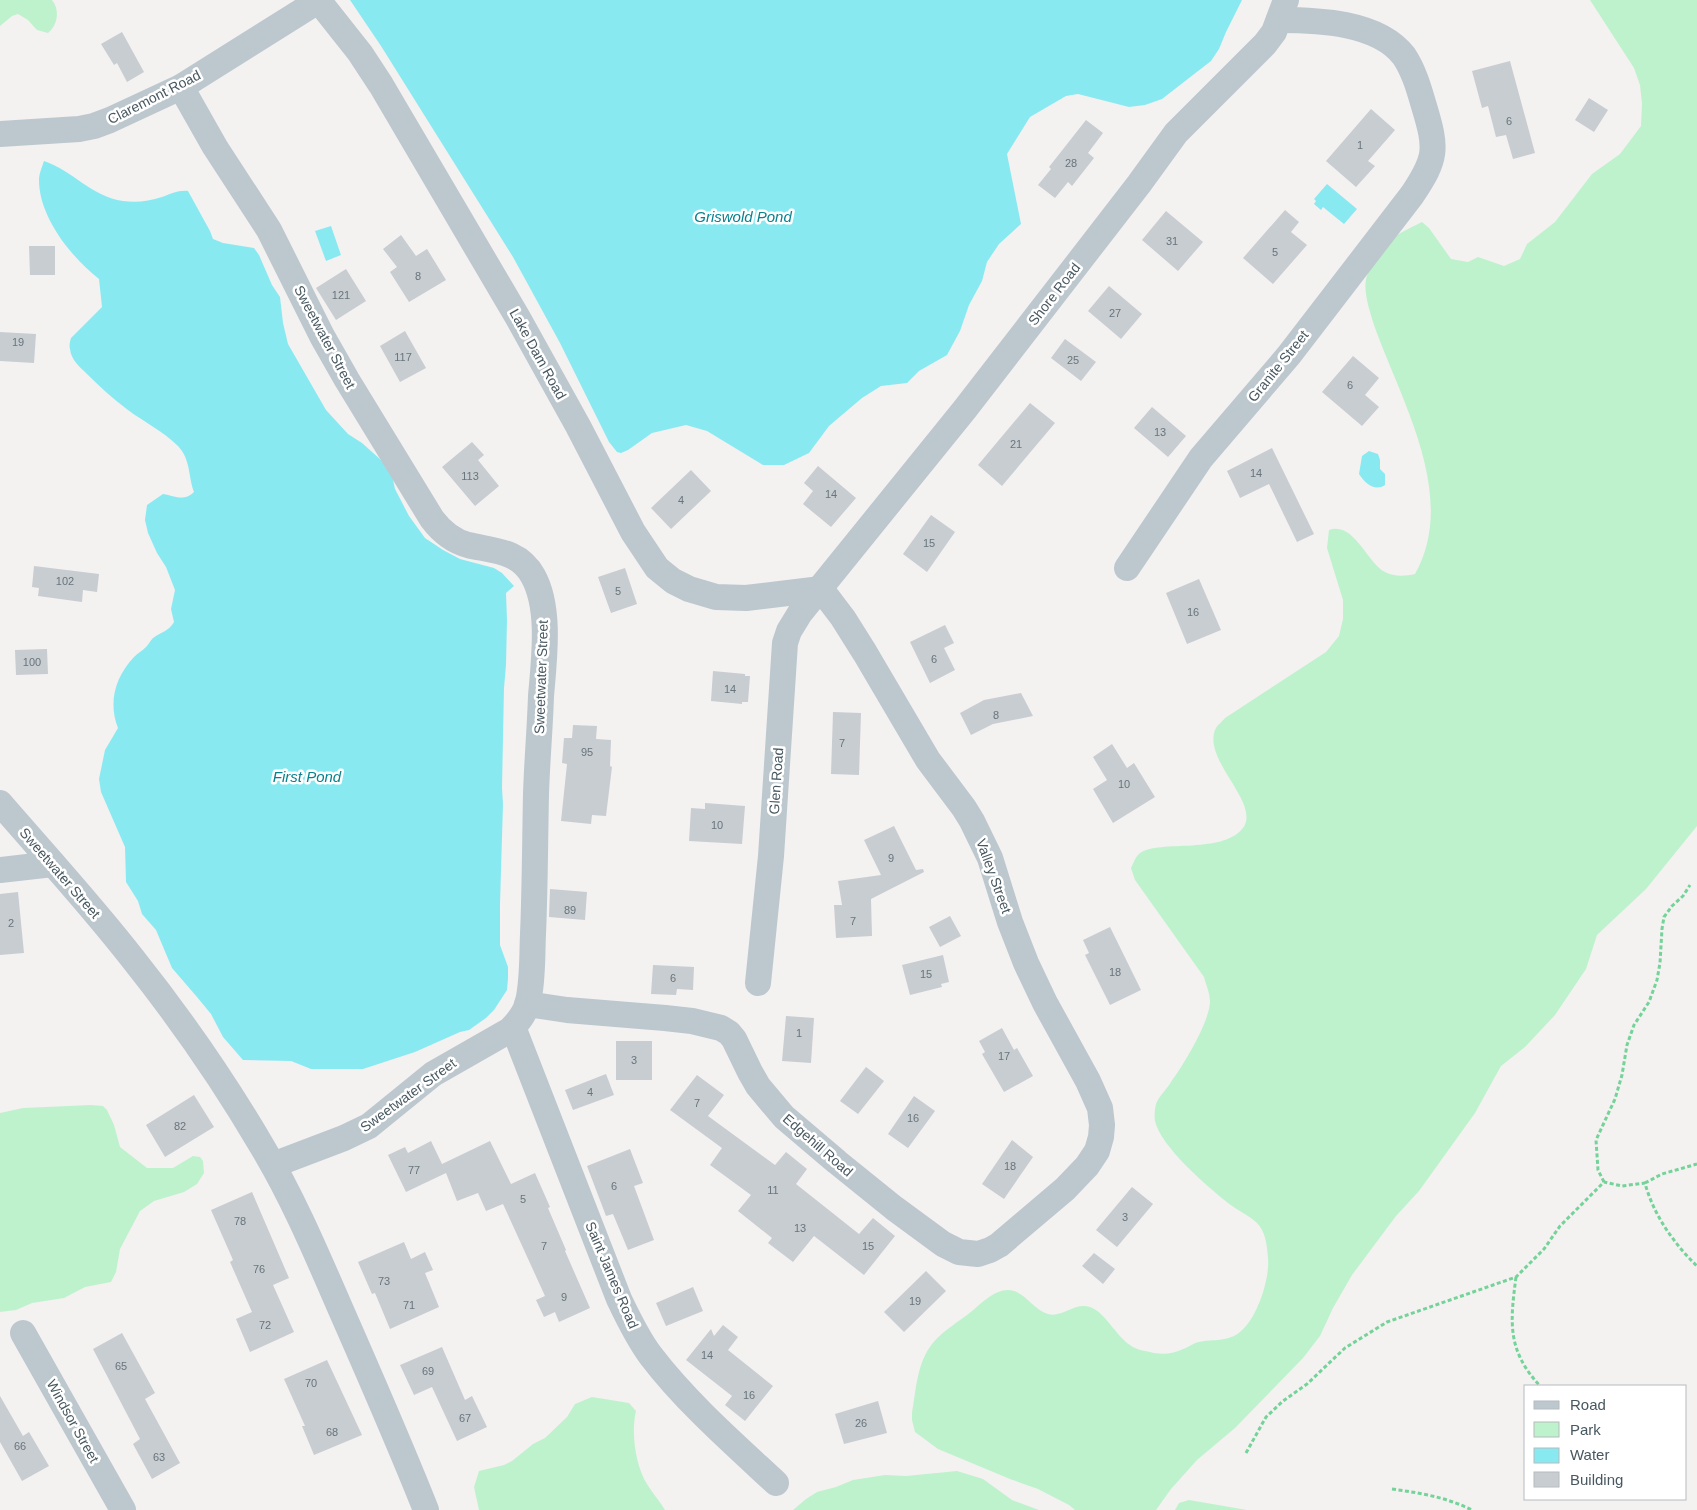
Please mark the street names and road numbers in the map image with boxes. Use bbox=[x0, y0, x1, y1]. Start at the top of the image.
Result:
street label: Claremont Road bbox=[105, 67, 203, 127]
street label: Shore Road bbox=[1025, 260, 1083, 328]
street label: Sweetwater Street bbox=[291, 283, 359, 391]
street label: Lake Dam Road bbox=[506, 306, 570, 402]
street label: Granite Street bbox=[1244, 327, 1312, 405]
street label: Sweetwater Street bbox=[531, 619, 551, 734]
street label: Glen Road bbox=[766, 747, 786, 815]
street label: Sweetwater Street bbox=[16, 825, 104, 921]
street label: Valley Street bbox=[973, 836, 1015, 916]
street label: Sweetwater Street bbox=[357, 1055, 459, 1135]
street label: Edgehill Road bbox=[780, 1110, 856, 1180]
street label: Saint James Road bbox=[582, 1219, 642, 1331]
street label: Windsor Street bbox=[44, 1377, 102, 1465]

